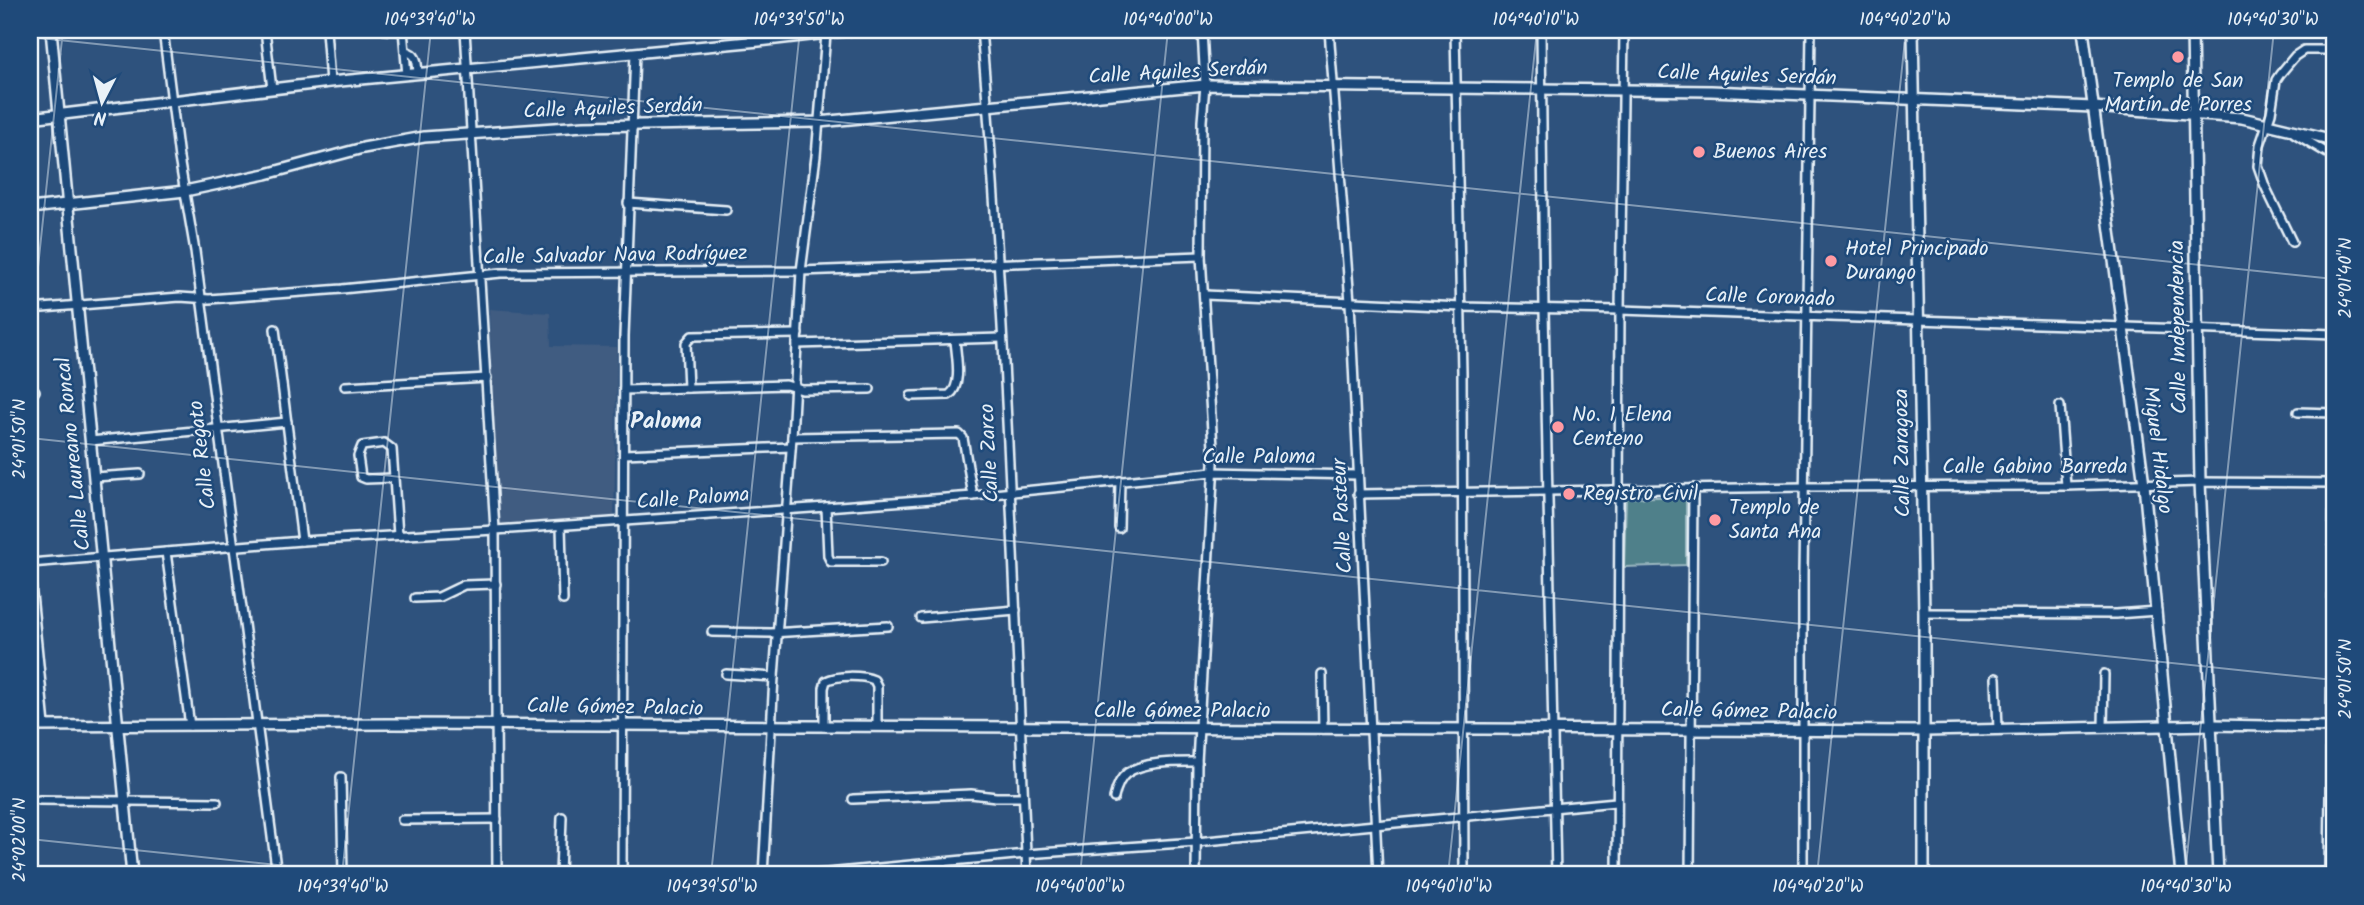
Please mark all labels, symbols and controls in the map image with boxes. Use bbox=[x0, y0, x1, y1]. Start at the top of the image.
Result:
text: 104°39'40"W bbox=[384, 6, 476, 35]
text: 104°39'50"W bbox=[753, 6, 845, 35]
text: 104°40'00"W bbox=[1123, 6, 1213, 35]
text: 104°40'10"W bbox=[1493, 6, 1579, 35]
text: 104°40'20"W bbox=[1859, 6, 1951, 35]
text: 104°40'30"W bbox=[2227, 6, 2319, 35]
marker: Templo de San Martín de Porres bbox=[2170, 49, 2186, 65]
street label: Calle Aquiles Serdán bbox=[1088, 52, 1268, 94]
street label: Calle Aquiles Serdán bbox=[1657, 56, 1837, 96]
place label: Templo de San Martín de Porres bbox=[2104, 65, 2252, 122]
north arrow bbox=[66, 66, 136, 136]
street label: Calle Aquiles Serdán bbox=[523, 89, 703, 129]
text: N bbox=[93, 101, 108, 132]
place label: Buenos Aires bbox=[1713, 136, 1827, 169]
marker: Buenos Aires bbox=[1691, 144, 1707, 160]
place label: Hotel Principado Durango bbox=[1845, 233, 1989, 290]
street label: Calle Salvador Nava Rodríguez bbox=[482, 237, 748, 275]
text: 24°01'40"N bbox=[2332, 238, 2361, 318]
street label: Calle Independencia bbox=[2161, 240, 2197, 414]
marker: Hotel Principado Durango bbox=[1823, 253, 1839, 269]
street label: Calle Coronado bbox=[1704, 279, 1836, 317]
street label: Calle Laureano Roncal bbox=[47, 355, 101, 553]
street label: Miguel Hidalgo bbox=[2133, 384, 2181, 516]
street label: Calle Zaragoza bbox=[1885, 388, 1921, 518]
text: 24°01'50"N bbox=[6, 399, 35, 479]
street label: Calle Regato bbox=[180, 399, 226, 511]
place label: No. 1 Elena Centeno bbox=[1572, 399, 1672, 456]
street label: Calle Zarco bbox=[971, 403, 1009, 503]
district label: Paloma bbox=[630, 404, 702, 440]
marker: No. 1 Elena Centeno bbox=[1550, 419, 1566, 435]
street label: Calle Paloma bbox=[1202, 441, 1316, 474]
street label: Calle Gabino Barreda bbox=[1942, 451, 2128, 484]
street label: Calle Pasteur bbox=[1323, 456, 1362, 574]
place label: Registro Civil bbox=[1583, 478, 1698, 511]
street label: Calle Paloma bbox=[635, 479, 751, 519]
marker: Registro Civil bbox=[1561, 486, 1577, 502]
place label: Templo de Santa Ana bbox=[1729, 492, 1821, 549]
marker: Templo de Santa Ana bbox=[1707, 512, 1723, 528]
text: 24°01'50"N bbox=[2332, 639, 2361, 719]
street label: Calle Gómez Palacio bbox=[526, 690, 704, 726]
street label: Calle Gómez Palacio bbox=[1660, 694, 1838, 730]
street label: Calle Gómez Palacio bbox=[1094, 695, 1270, 728]
text: 24°02'00"N bbox=[6, 798, 35, 882]
text: 104°39'40"W bbox=[297, 873, 389, 902]
text: 104°39'50"W bbox=[666, 873, 758, 902]
text: 104°40'00"W bbox=[1035, 873, 1125, 902]
text: 104°40'10"W bbox=[1406, 873, 1492, 902]
text: 104°40'20"W bbox=[1772, 873, 1864, 902]
text: 104°40'30"W bbox=[2140, 873, 2232, 902]

